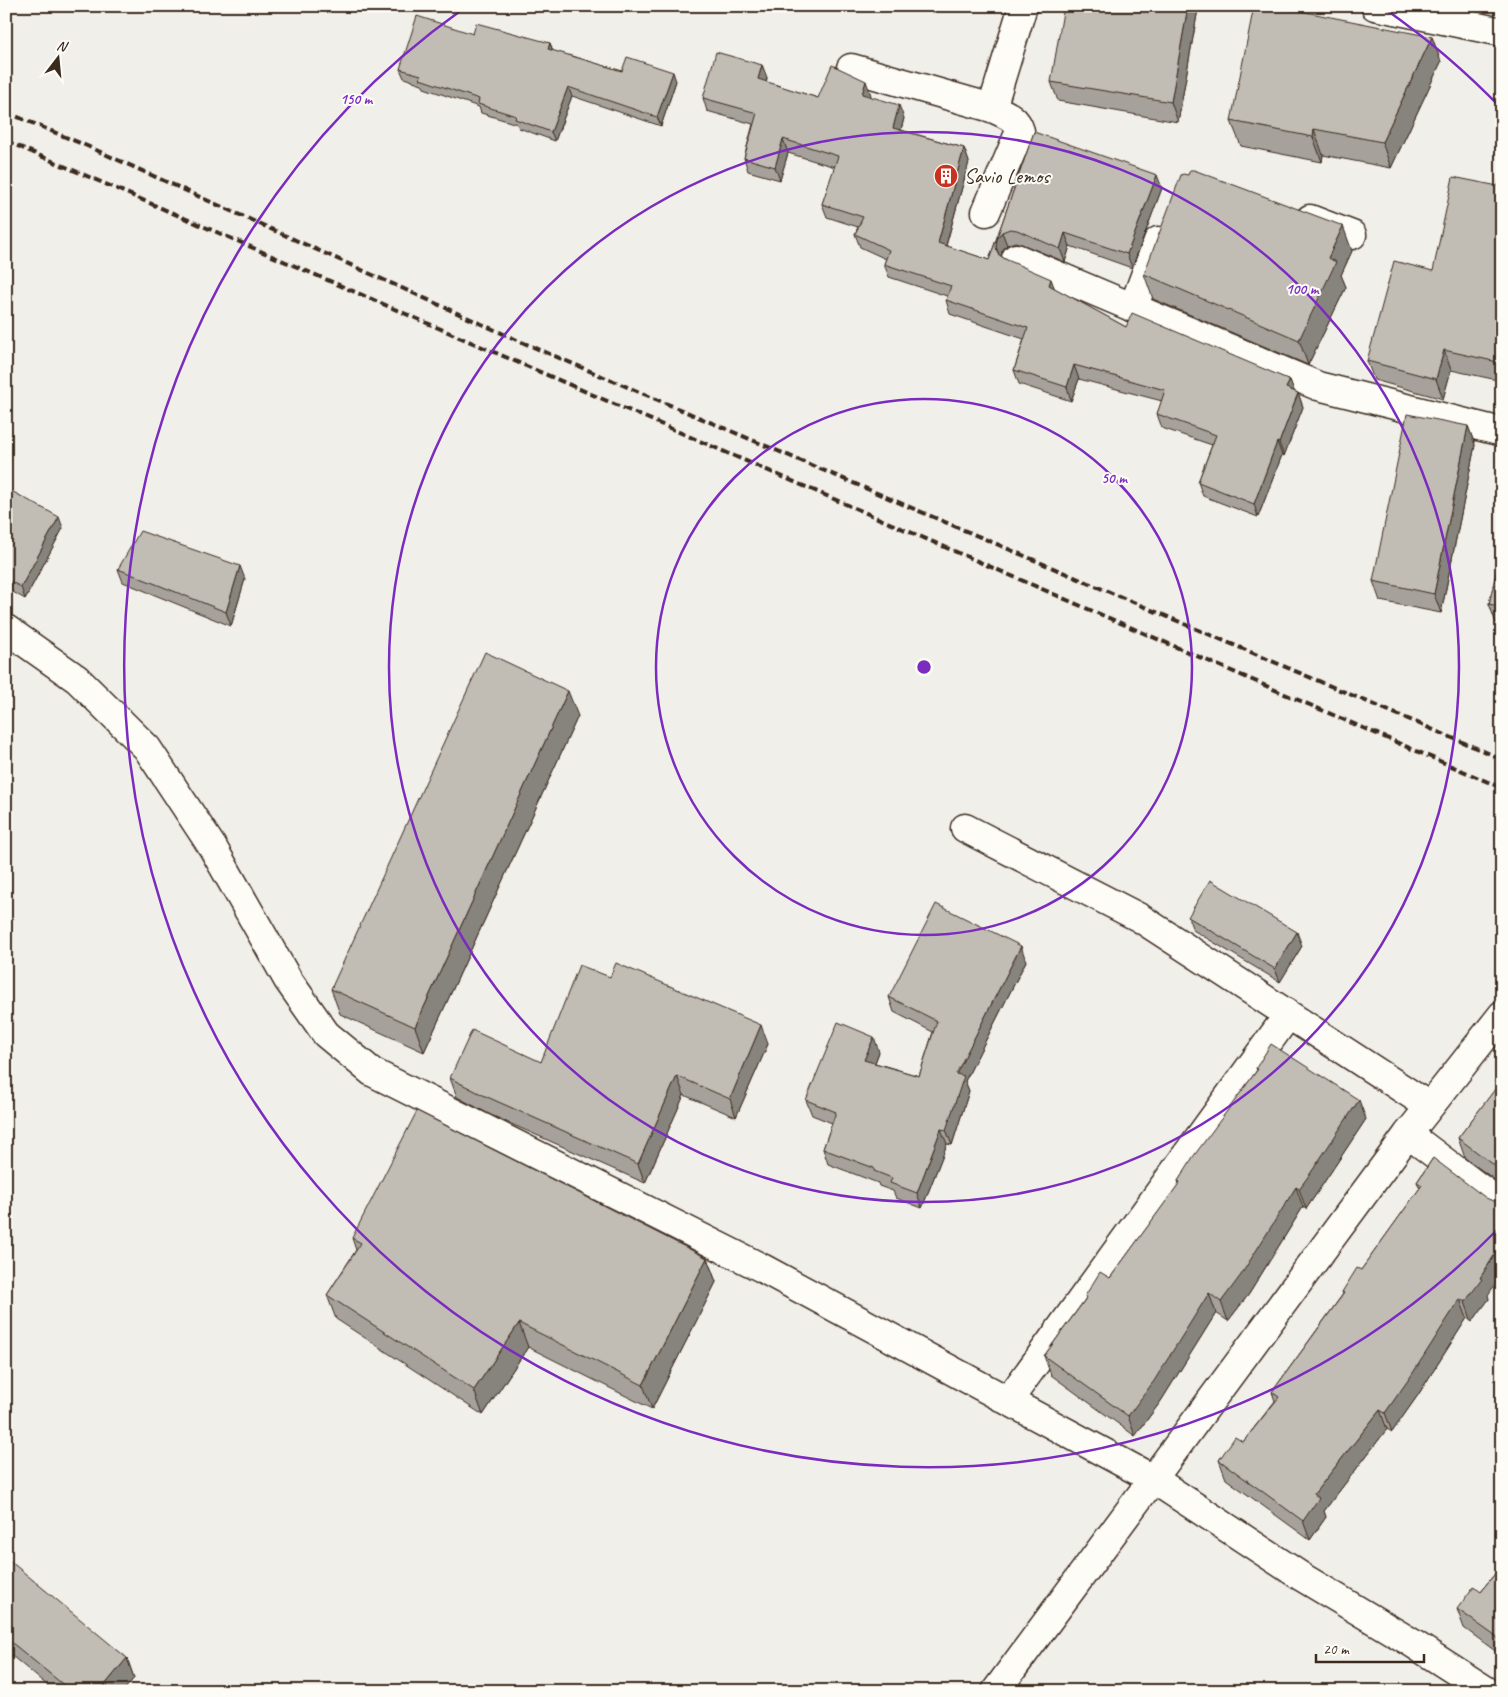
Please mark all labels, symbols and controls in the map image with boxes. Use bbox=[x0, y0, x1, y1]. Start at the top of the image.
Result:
north arrow bbox=[32, 32, 82, 82]
text: N bbox=[55, 37, 70, 56]
text: 150 m bbox=[340, 90, 374, 109]
building icon: Savio Lemos bbox=[933, 163, 959, 189]
place label: Savio Lemos bbox=[964, 163, 1051, 189]
text: 100 m bbox=[1286, 280, 1320, 299]
text: 50 m bbox=[1101, 469, 1128, 488]
centre of rings bbox=[915, 658, 933, 676]
scale bar bbox=[1316, 1632, 1423, 1664]
text: 20 m bbox=[1323, 1640, 1350, 1659]

